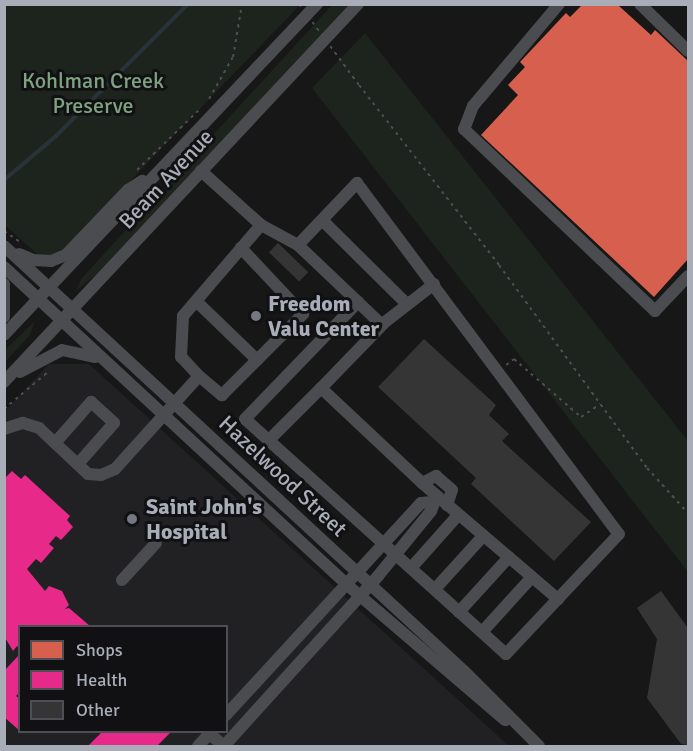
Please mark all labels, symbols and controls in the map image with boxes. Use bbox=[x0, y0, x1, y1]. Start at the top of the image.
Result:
park label: Kohlman Creek Preserve bbox=[22, 67, 164, 118]
street label: Beam Avenue bbox=[113, 124, 219, 234]
place label: Freedom Valu Center bbox=[268, 290, 379, 342]
marker: Freedom Valu Center bbox=[249, 309, 263, 323]
street label: Hazelwood Street bbox=[214, 410, 352, 542]
place label: Saint John's Hospital bbox=[146, 493, 262, 544]
marker: Saint John's Hospital bbox=[123, 510, 141, 528]
legend bbox=[18, 625, 228, 733]
text: Shops bbox=[76, 639, 123, 661]
text: Health bbox=[76, 669, 127, 691]
text: Other bbox=[76, 699, 120, 721]

